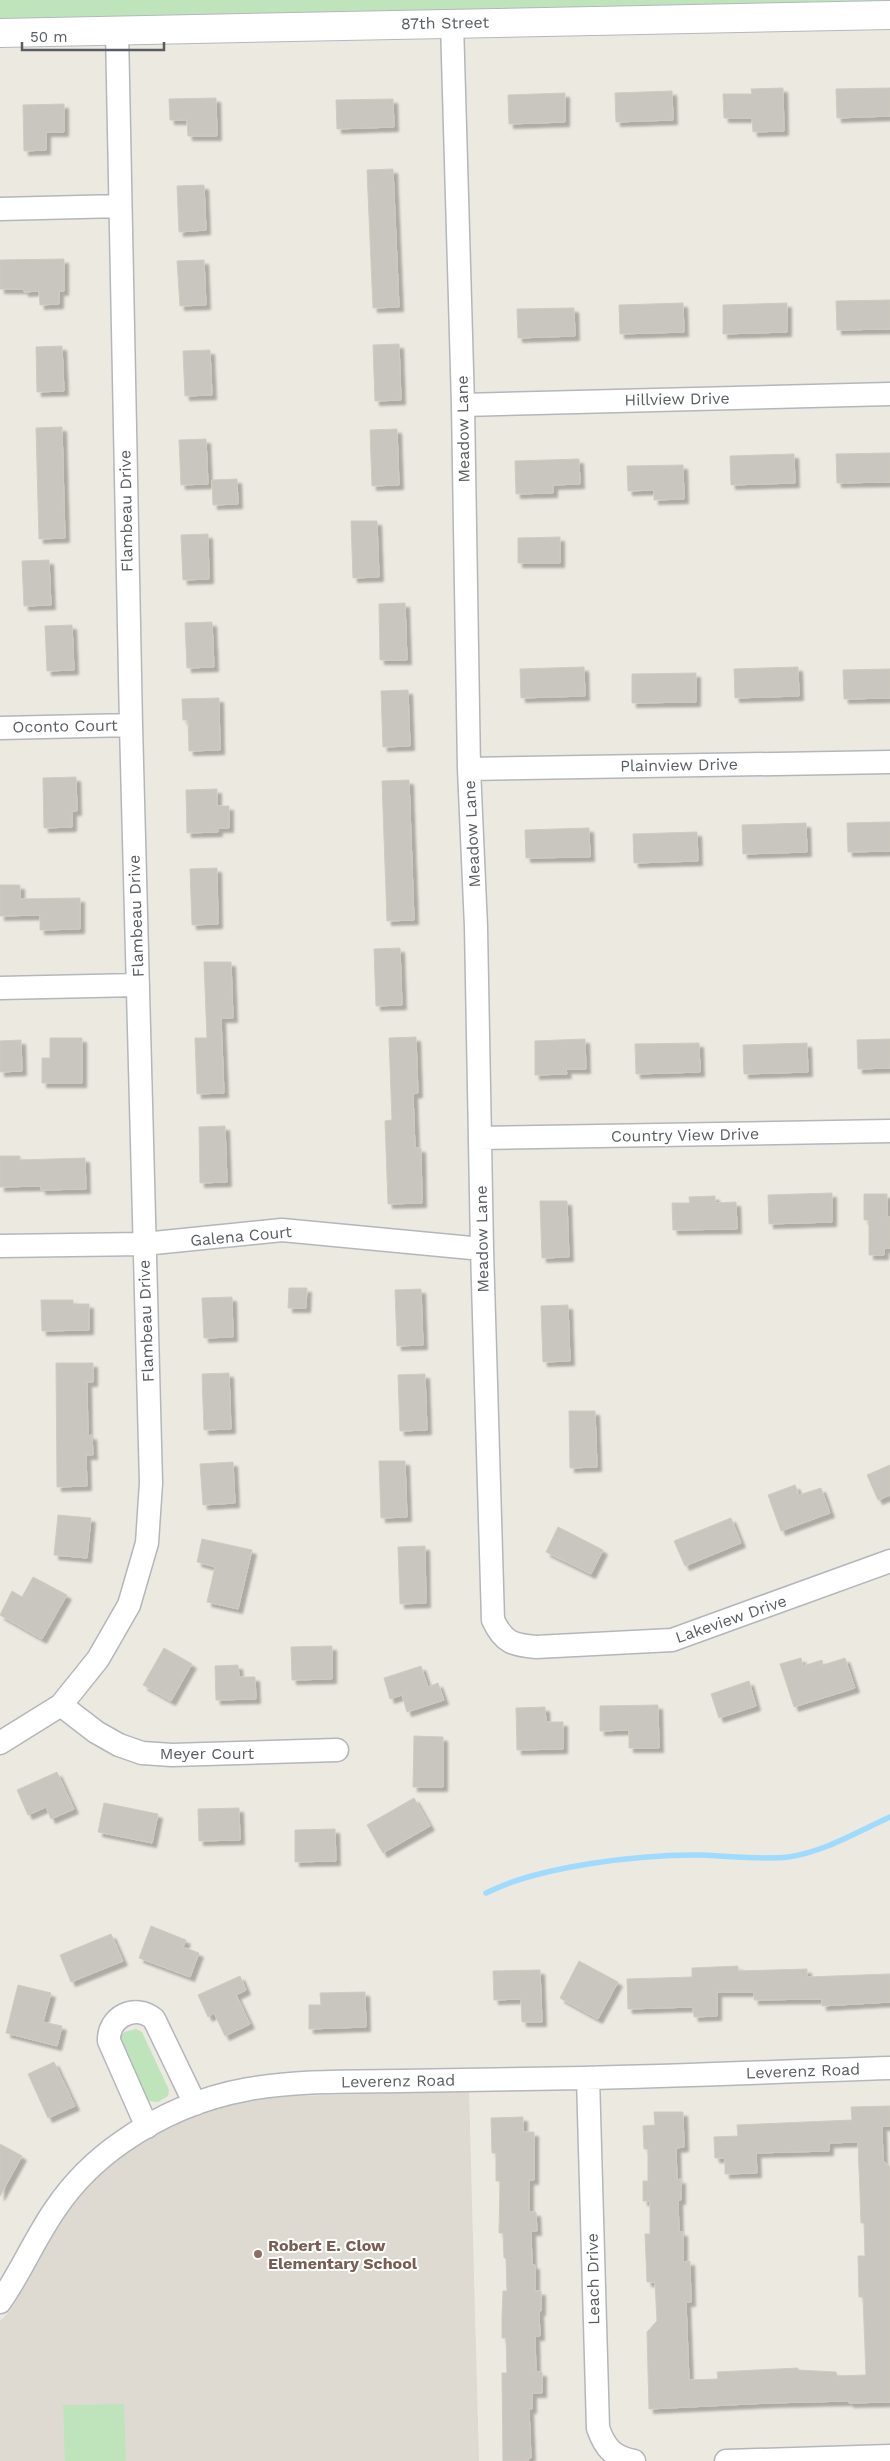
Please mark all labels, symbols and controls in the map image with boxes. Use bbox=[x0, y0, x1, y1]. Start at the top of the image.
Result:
street label: 87th Street bbox=[401, 13, 490, 33]
scale bar bbox=[22, 20, 165, 52]
text: 50 m bbox=[30, 28, 67, 46]
street label: Meadow Lane bbox=[453, 375, 473, 483]
street label: Hillview Drive bbox=[624, 389, 730, 409]
street label: Flambeau Drive bbox=[115, 450, 137, 572]
street label: Oconto Court bbox=[12, 716, 118, 736]
street label: Plainview Drive bbox=[620, 754, 738, 776]
street label: Meadow Lane bbox=[460, 780, 484, 888]
street label: Flambeau Drive bbox=[124, 855, 148, 977]
street label: Country View Drive bbox=[611, 1124, 759, 1146]
street label: Meadow Lane bbox=[472, 1185, 492, 1293]
street label: Galena Court bbox=[189, 1222, 293, 1250]
street label: Flambeau Drive bbox=[134, 1260, 158, 1382]
street label: Lakeview Drive bbox=[673, 1591, 789, 1647]
street label: Meyer Court bbox=[160, 1744, 255, 1763]
street label: Leverenz Road bbox=[746, 2060, 860, 2082]
street label: Leverenz Road bbox=[341, 2071, 455, 2091]
street label: Leach Drive bbox=[583, 2233, 603, 2325]
place label: Robert E. Clow Elementary School bbox=[268, 2236, 418, 2273]
marker: Robert E. Clow Elementary School bbox=[252, 2248, 264, 2260]

